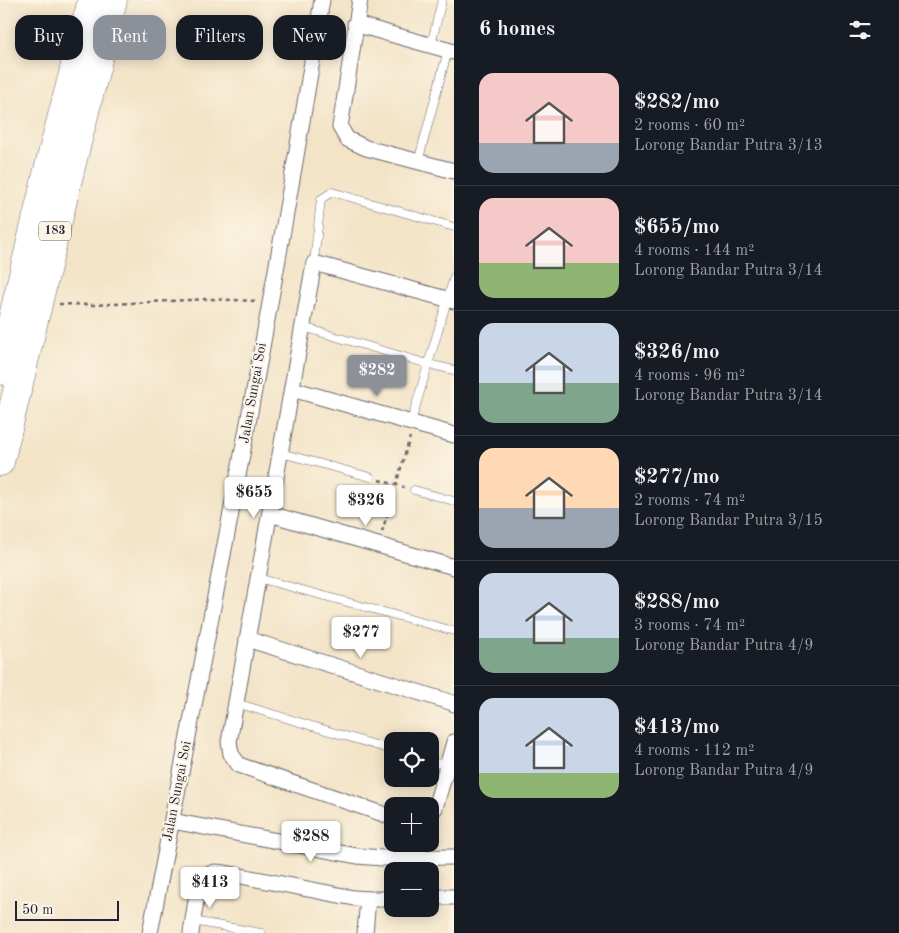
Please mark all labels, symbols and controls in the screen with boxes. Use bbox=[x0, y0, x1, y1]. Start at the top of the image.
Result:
chip: Buy bbox=[15, 15, 83, 60]
chip: Rent bbox=[93, 15, 166, 60]
chip: Filters bbox=[176, 15, 263, 60]
chip: New bbox=[273, 15, 346, 60]
icon: filters bbox=[846, 16, 874, 44]
text: 6 homes bbox=[479, 19, 555, 40]
text: $282/mo bbox=[634, 92, 720, 113]
icon: home bbox=[519, 93, 579, 153]
text: 2 rooms · 60 m² bbox=[634, 118, 745, 134]
text: Lorong Bandar Putra 3/13 bbox=[634, 138, 823, 154]
text: $655/mo bbox=[634, 217, 720, 238]
icon: home bbox=[519, 218, 579, 278]
road number: 183 bbox=[39, 222, 71, 240]
text: 4 rooms · 144 m² bbox=[634, 243, 754, 259]
text: Lorong Bandar Putra 3/14 bbox=[634, 263, 823, 279]
street label: Jalan Sungai Soi bbox=[237, 341, 269, 444]
text: $326/mo bbox=[634, 342, 720, 363]
icon: home bbox=[519, 343, 579, 403]
pin: $282 bbox=[347, 354, 407, 397]
text: $282 bbox=[358, 363, 396, 379]
text: 4 rooms · 96 m² bbox=[634, 368, 745, 384]
text: Lorong Bandar Putra 3/14 bbox=[634, 388, 823, 404]
text: $277/mo bbox=[634, 467, 720, 488]
icon: home bbox=[519, 468, 579, 528]
pin: $655 bbox=[224, 476, 284, 519]
pin: $326 bbox=[336, 484, 396, 527]
text: $655 bbox=[235, 485, 273, 501]
text: $326 bbox=[347, 493, 385, 509]
text: 2 rooms · 74 m² bbox=[634, 493, 745, 509]
text: Lorong Bandar Putra 3/15 bbox=[634, 513, 823, 529]
text: $288/mo bbox=[634, 592, 720, 613]
icon: home bbox=[519, 593, 579, 653]
pin: $277 bbox=[331, 616, 391, 659]
text: 3 rooms · 74 m² bbox=[634, 618, 745, 634]
text: $277 bbox=[342, 625, 380, 641]
text: Lorong Bandar Putra 4/9 bbox=[634, 638, 814, 654]
text: $413/mo bbox=[634, 717, 720, 738]
icon: home bbox=[519, 718, 579, 778]
map controls bbox=[384, 732, 439, 917]
button: locate bbox=[384, 732, 439, 787]
street label: Jalan Sungai Soi bbox=[160, 739, 194, 842]
text: 4 rooms · 112 m² bbox=[634, 743, 754, 759]
text: Lorong Bandar Putra 4/9 bbox=[634, 763, 814, 779]
button: + bbox=[384, 797, 439, 852]
pin: $288 bbox=[281, 820, 341, 863]
text: $288 bbox=[292, 829, 330, 845]
button: − bbox=[384, 862, 439, 917]
pin: $413 bbox=[180, 866, 240, 909]
text: $413 bbox=[191, 875, 229, 891]
scale bar bbox=[15, 898, 119, 921]
text: 50 m bbox=[22, 903, 53, 917]

